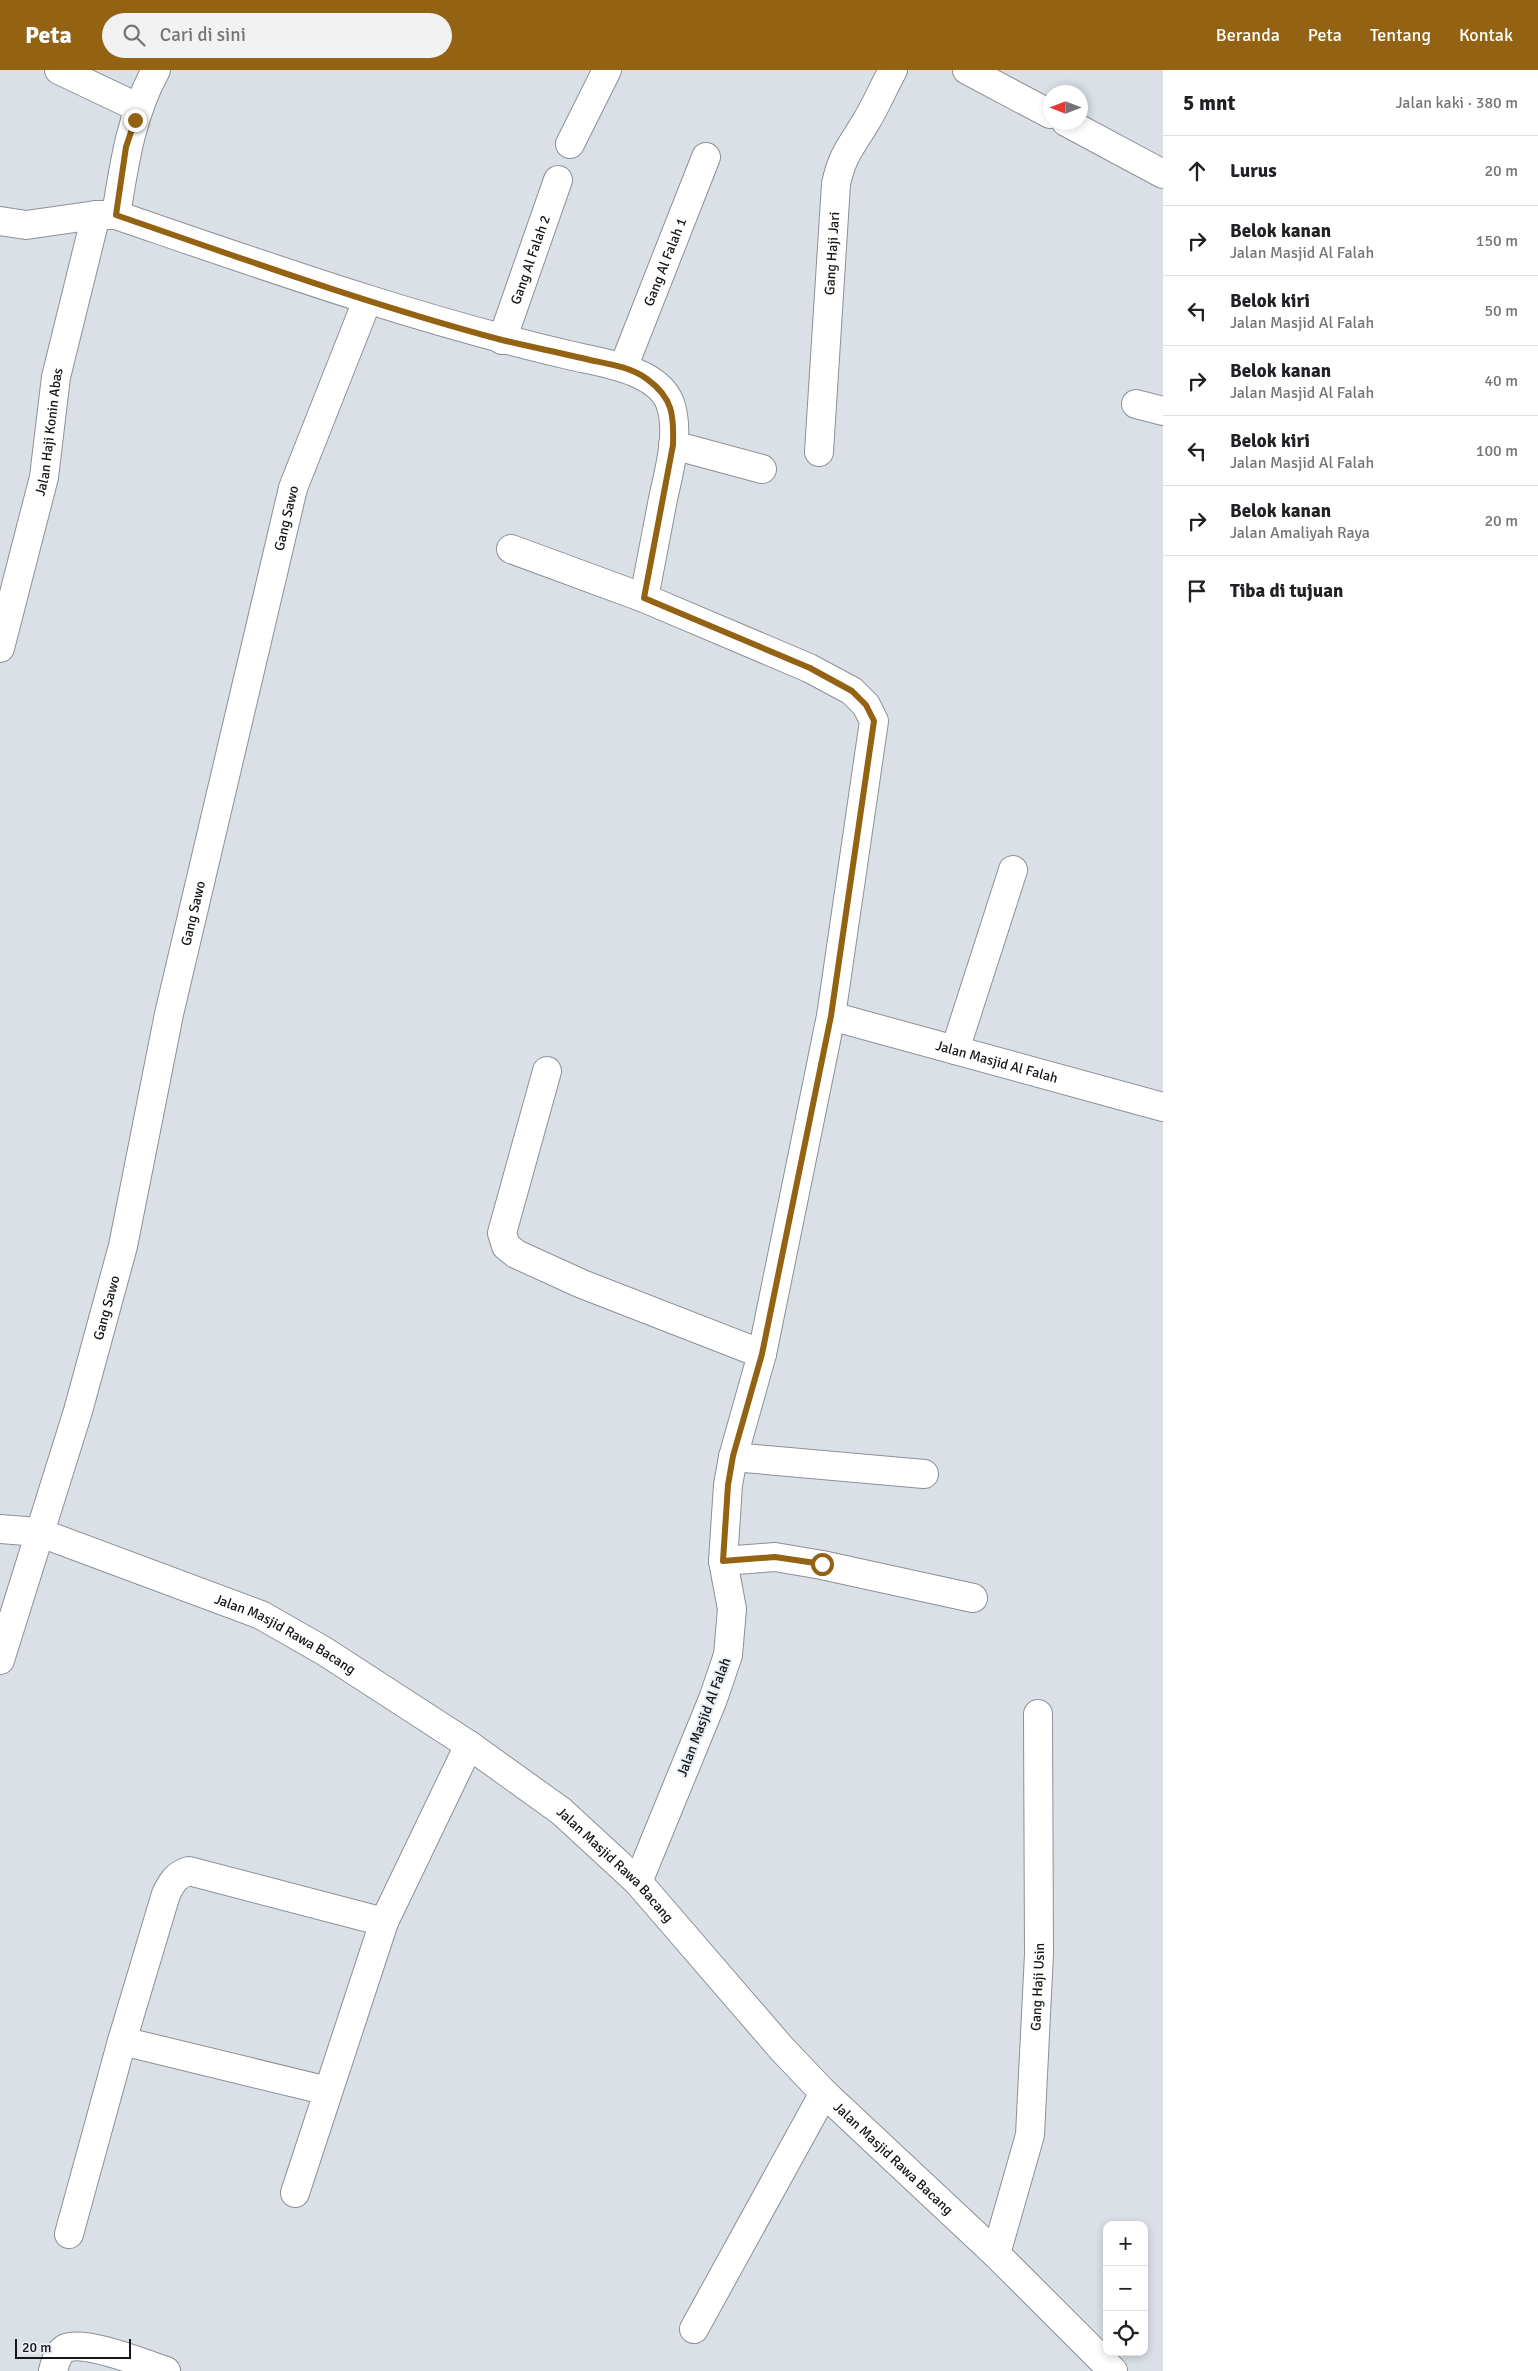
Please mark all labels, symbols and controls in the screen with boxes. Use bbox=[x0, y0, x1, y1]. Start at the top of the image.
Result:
search box bbox=[102, 13, 452, 58]
text: Peta bbox=[25, 20, 72, 50]
icon: search bbox=[120, 21, 148, 49]
text: Cari di sini bbox=[160, 23, 246, 47]
text: Beranda bbox=[1216, 24, 1280, 46]
text: Peta bbox=[1308, 24, 1342, 46]
text: Tentang bbox=[1370, 24, 1431, 46]
text: Kontak bbox=[1459, 24, 1513, 46]
north arrow bbox=[1043, 85, 1088, 130]
text: 5 mnt bbox=[1183, 90, 1235, 116]
text: Jalan kaki · 380 m bbox=[1396, 93, 1518, 113]
route end bbox=[124, 109, 147, 132]
icon: ahead bbox=[1183, 157, 1211, 185]
text: Lurus bbox=[1230, 159, 1277, 183]
text: 20 m bbox=[1484, 161, 1518, 181]
street label: Gang Haji Jari bbox=[820, 211, 843, 296]
street label: Gang Al Falah 2 bbox=[507, 213, 554, 307]
street label: Gang Al Falah 1 bbox=[640, 215, 690, 308]
text: Belok kanan bbox=[1230, 219, 1331, 243]
icon: right bbox=[1183, 227, 1211, 255]
text: 150 m bbox=[1476, 231, 1518, 251]
text: Jalan Masjid Al Falah bbox=[1230, 243, 1374, 263]
text: Belok kiri bbox=[1230, 289, 1310, 313]
icon: left bbox=[1183, 297, 1211, 325]
text: 50 m bbox=[1484, 301, 1518, 321]
text: Jalan Masjid Al Falah bbox=[1230, 313, 1374, 333]
text: Belok kanan bbox=[1230, 359, 1331, 383]
street label: Jalan Haji Konin Abas bbox=[31, 366, 66, 498]
icon: right bbox=[1183, 367, 1211, 395]
text: 40 m bbox=[1484, 371, 1518, 391]
text: Jalan Masjid Al Falah bbox=[1230, 383, 1374, 403]
text: Belok kiri bbox=[1230, 429, 1310, 453]
icon: left bbox=[1183, 437, 1211, 465]
text: 100 m bbox=[1476, 441, 1518, 461]
text: Jalan Masjid Al Falah bbox=[1230, 453, 1374, 473]
street label: Gang Sawo bbox=[270, 484, 302, 552]
text: Belok kanan bbox=[1230, 499, 1331, 523]
icon: right bbox=[1183, 507, 1211, 535]
text: 20 m bbox=[1484, 511, 1518, 531]
text: Jalan Amaliyah Raya bbox=[1230, 523, 1370, 543]
icon: arrive bbox=[1183, 577, 1211, 605]
text: Tiba di tujuan bbox=[1230, 579, 1343, 603]
street label: Gang Sawo bbox=[177, 879, 209, 947]
street label: Jalan Masjid Al Falah bbox=[934, 1037, 1060, 1086]
street label: Gang Sawo bbox=[89, 1274, 123, 1342]
route start bbox=[811, 1553, 834, 1576]
street label: Jalan Masjid Rawa Bacang bbox=[212, 1590, 359, 1678]
street label: Jalan Masjid Al Falah bbox=[673, 1655, 735, 1779]
street label: Jalan Masjid Rawa Bacang bbox=[553, 1803, 677, 1926]
street label: Gang Haji Usin bbox=[1027, 1943, 1048, 2031]
street label: Jalan Masjid Rawa Bacang bbox=[830, 2098, 957, 2218]
map controls bbox=[1103, 2221, 1148, 2356]
button: + bbox=[1103, 2221, 1148, 2266]
button: − bbox=[1103, 2266, 1148, 2311]
button: locate bbox=[1103, 2311, 1148, 2356]
scale bar bbox=[15, 2336, 131, 2359]
text: 20 m bbox=[22, 2339, 51, 2356]

